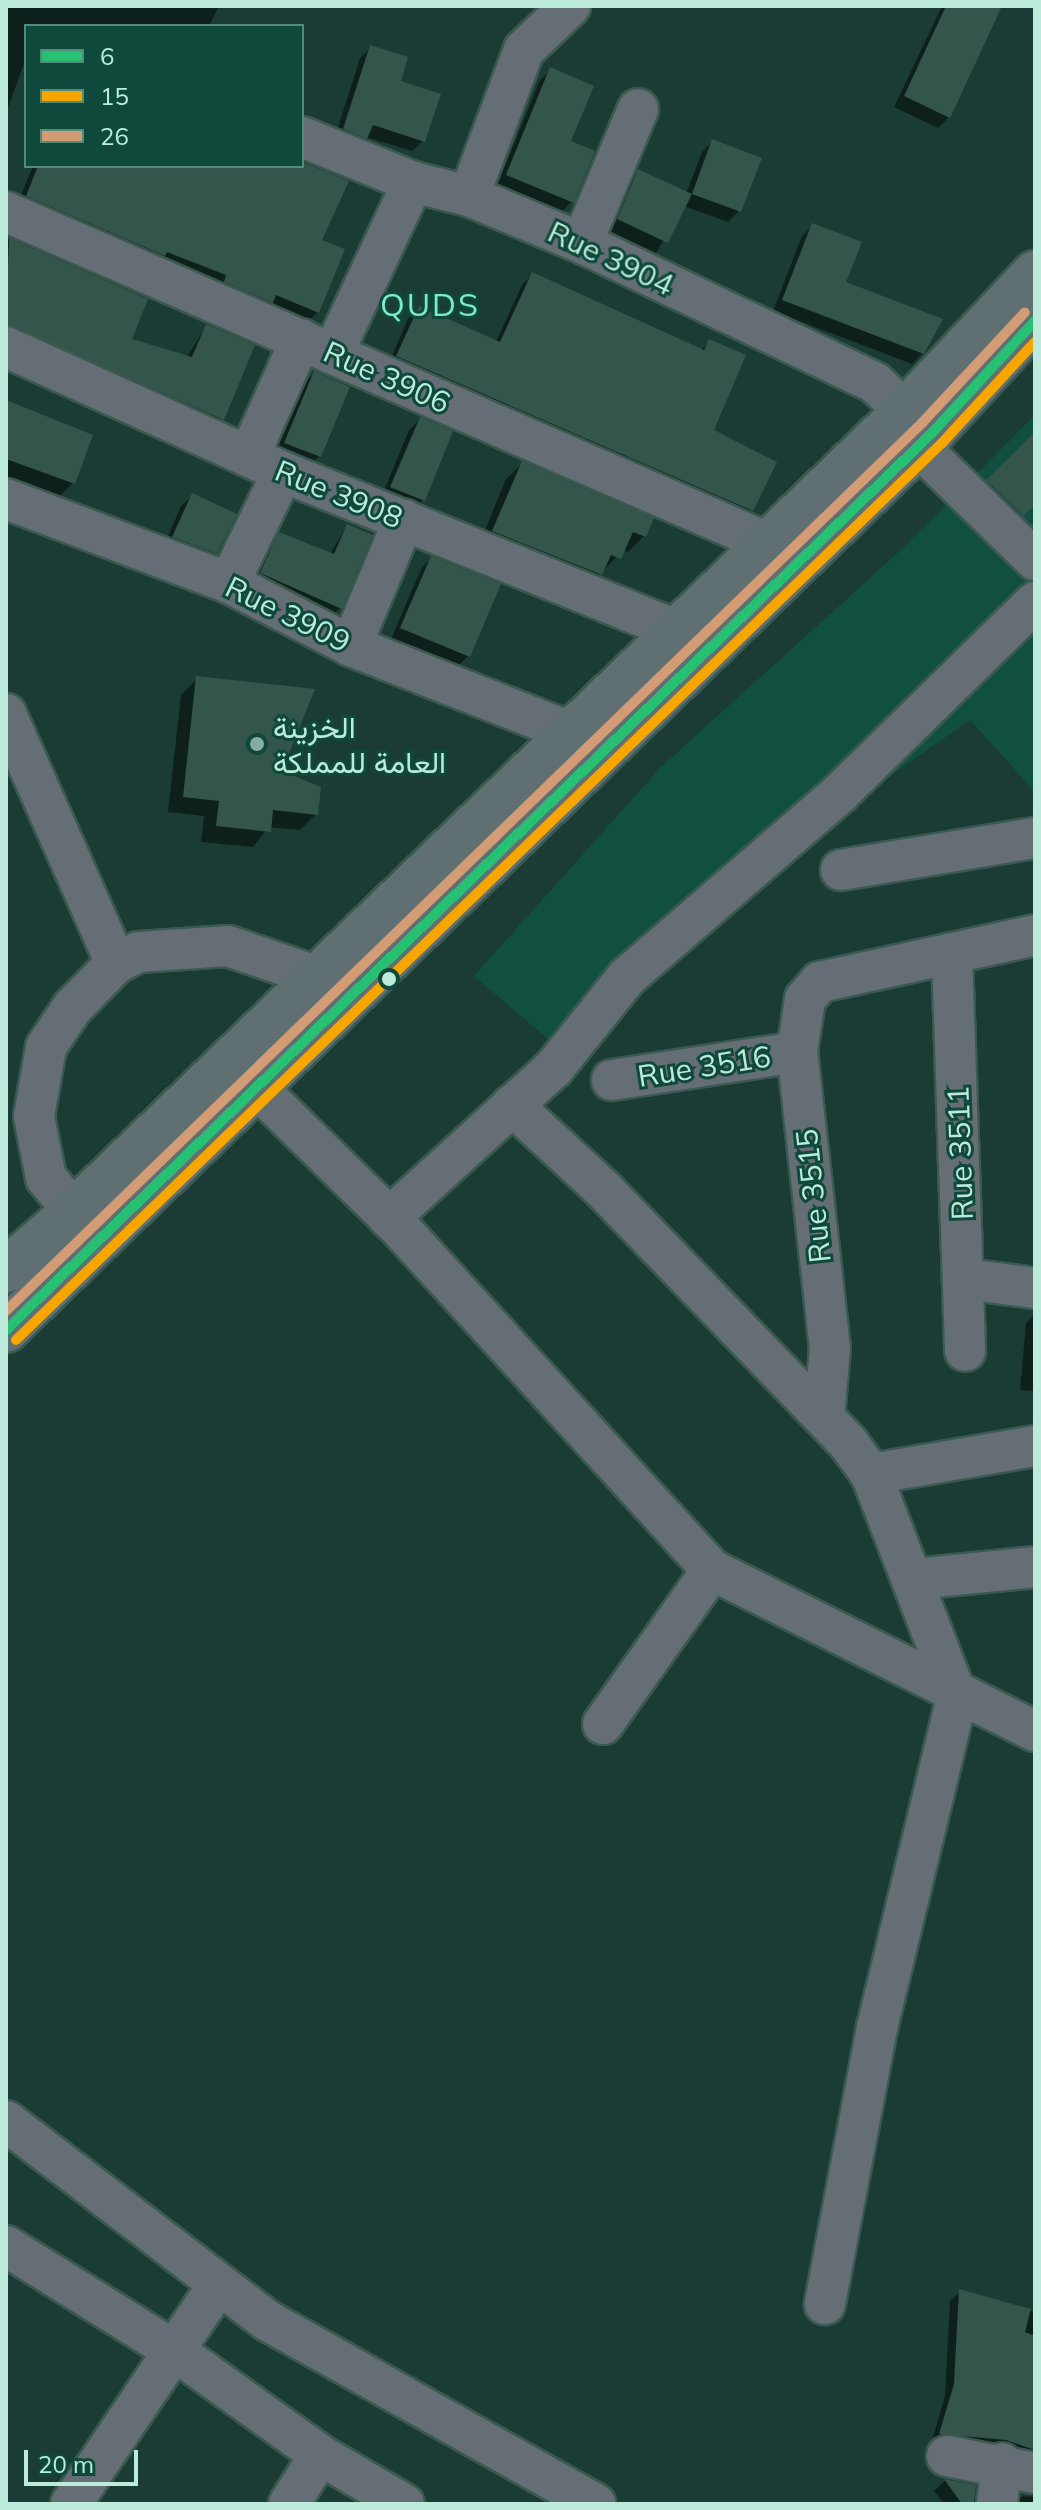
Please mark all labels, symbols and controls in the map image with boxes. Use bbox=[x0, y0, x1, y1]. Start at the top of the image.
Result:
legend bbox=[24, 24, 304, 168]
text: 6 bbox=[100, 41, 114, 71]
text: 15 bbox=[100, 81, 129, 111]
text: 26 bbox=[100, 121, 129, 151]
street label: Rue 3904 bbox=[543, 213, 679, 303]
district label: QUDS bbox=[380, 285, 480, 323]
street label: Rue 3906 bbox=[318, 333, 456, 421]
street label: Rue 3908 bbox=[270, 452, 408, 536]
street label: Rue 3909 bbox=[220, 568, 356, 660]
place label: الخزينة العامة للمملكة bbox=[273, 709, 446, 780]
marker: الخزينة العامة للمملكة bbox=[248, 735, 266, 753]
unlabelled marker bbox=[381, 971, 397, 987]
street label: Rue 3516 bbox=[635, 1038, 773, 1094]
street label: Rue 3511 bbox=[940, 1085, 980, 1221]
street label: Rue 3515 bbox=[788, 1127, 838, 1265]
scale bar bbox=[28, 2434, 142, 2484]
text: 20 m bbox=[38, 2449, 94, 2479]

